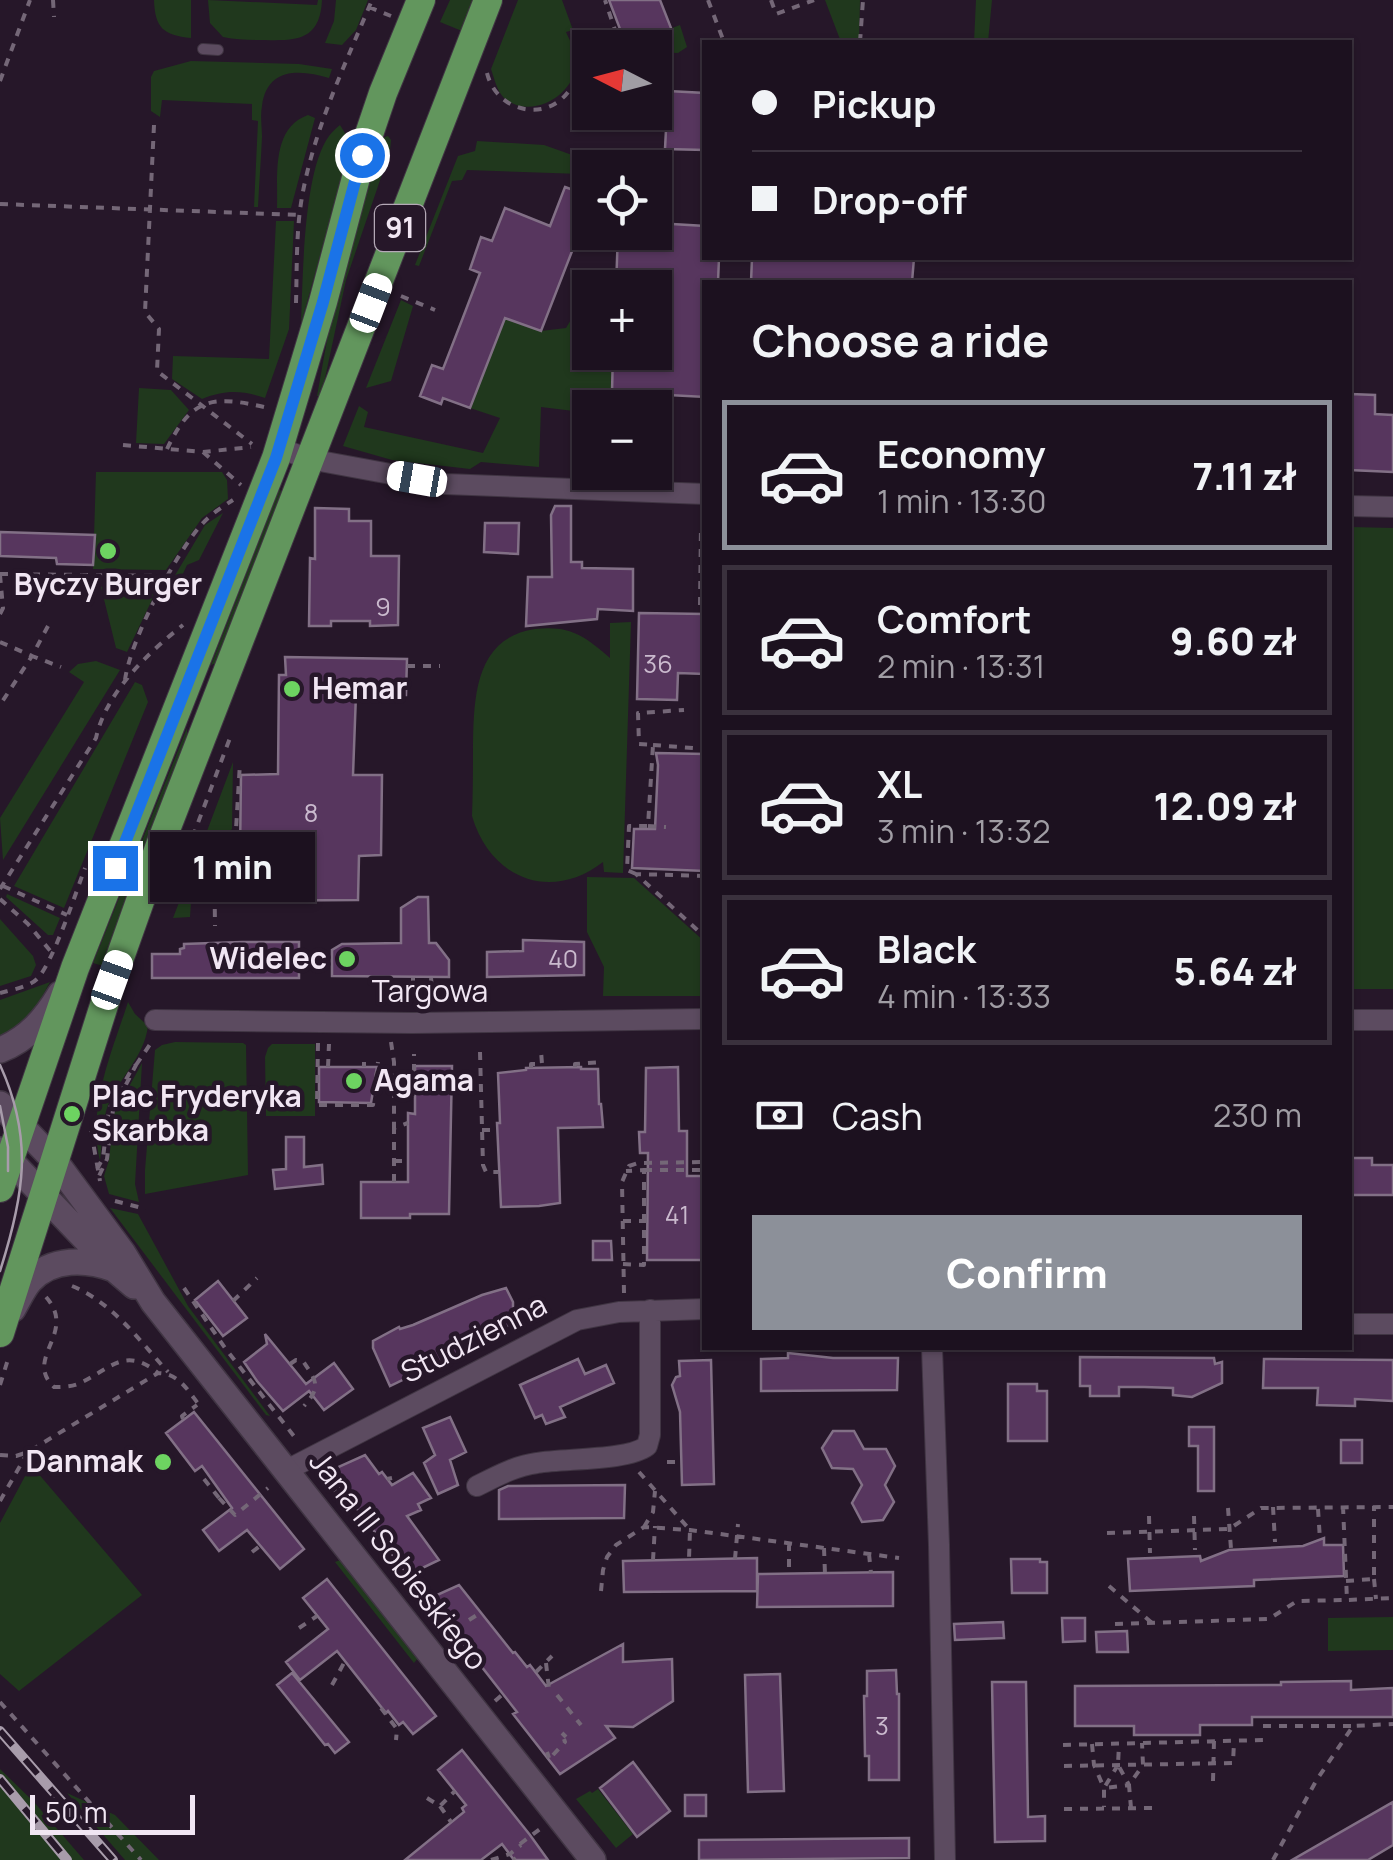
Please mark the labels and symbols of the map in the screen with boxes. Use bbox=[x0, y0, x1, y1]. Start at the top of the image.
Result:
north arrow bbox=[572, 30, 672, 130]
route start bbox=[340, 133, 385, 178]
road number: 91 bbox=[375, 205, 425, 251]
car bbox=[346, 270, 396, 336]
car bbox=[385, 459, 449, 499]
marker: Byczy Burger bbox=[97, 540, 119, 562]
place label: Byczy Burger bbox=[14, 563, 202, 604]
house number: 9 bbox=[375, 589, 391, 624]
house number: 36 bbox=[643, 646, 673, 681]
place label: Hemar bbox=[312, 667, 408, 708]
marker: Hemar bbox=[281, 678, 303, 700]
house number: 8 bbox=[304, 795, 318, 830]
callout: 1 min bbox=[150, 833, 315, 903]
route end bbox=[93, 846, 138, 891]
place label: Widelec bbox=[210, 937, 327, 978]
house number: 40 bbox=[548, 941, 578, 976]
car bbox=[88, 947, 136, 1013]
marker: Widelec bbox=[336, 948, 358, 970]
street label: Targowa bbox=[372, 970, 488, 1011]
place label: Agama bbox=[374, 1059, 474, 1100]
marker: Agama bbox=[343, 1070, 365, 1092]
place label: Plac Fryderyka Skarbka bbox=[92, 1075, 302, 1150]
marker: Plac Fryderyka Skarbka bbox=[61, 1103, 83, 1125]
house number: 41 bbox=[665, 1197, 689, 1232]
street label: Studzienna bbox=[393, 1283, 553, 1392]
place label: Danmak bbox=[26, 1440, 144, 1481]
street label: Jana III Sobieskiego bbox=[301, 1442, 498, 1678]
marker: Danmak bbox=[152, 1451, 174, 1473]
house number: 3 bbox=[875, 1708, 889, 1743]
scale bar bbox=[30, 1790, 195, 1834]

